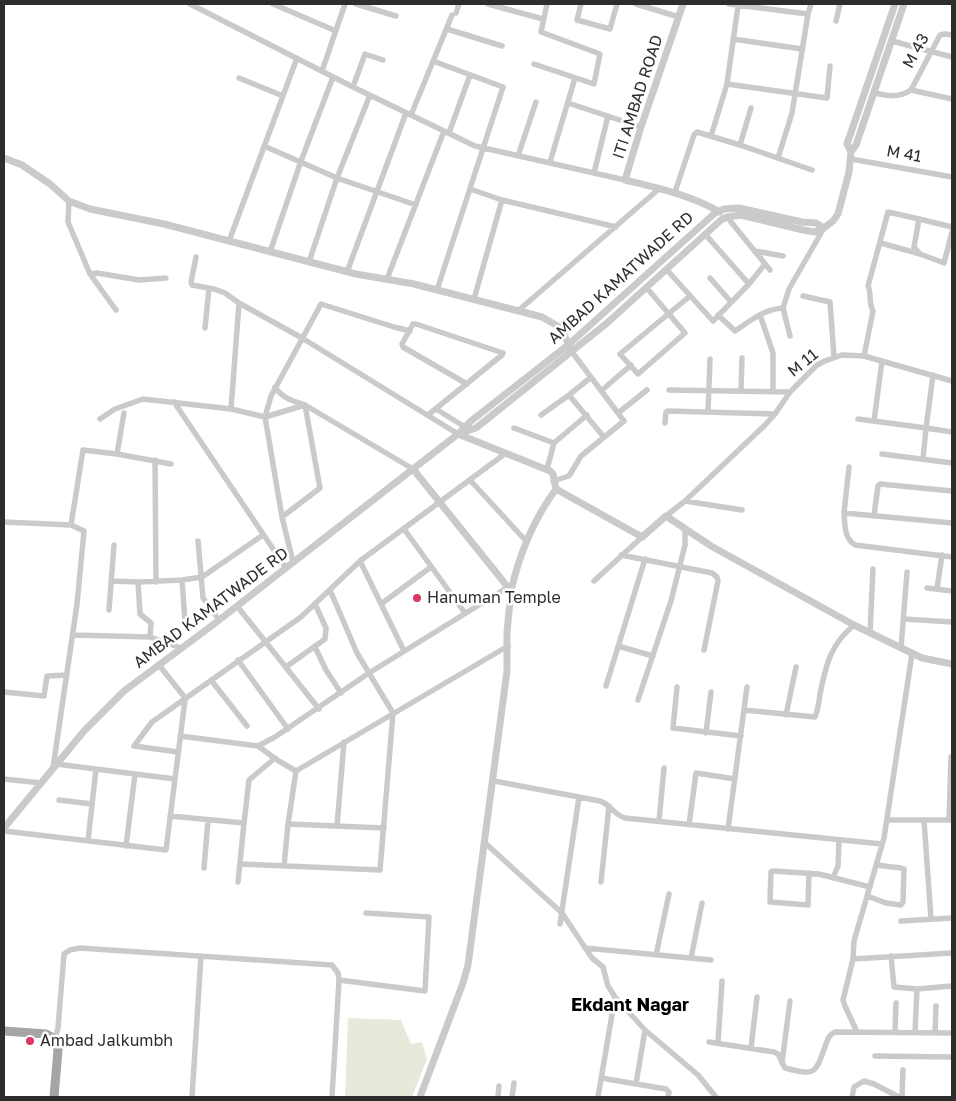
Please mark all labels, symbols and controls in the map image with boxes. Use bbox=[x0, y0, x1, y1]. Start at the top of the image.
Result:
street label: M 43 bbox=[899, 30, 933, 72]
street label: ITI AMBAD ROAD bbox=[609, 33, 667, 161]
street label: M 41 bbox=[885, 141, 923, 167]
street label: AMBAD KAMATWADE RD bbox=[544, 208, 698, 348]
street label: M 11 bbox=[784, 345, 822, 381]
street label: AMBAD KAMATWADE RD bbox=[130, 544, 292, 672]
place label: Hanuman Temple bbox=[427, 588, 561, 608]
marker: Hanuman Temple bbox=[411, 592, 423, 604]
district label: Ekdant Nagar bbox=[571, 994, 689, 1016]
place label: Ambad Jalkumbh bbox=[40, 1031, 173, 1051]
marker: Ambad Jalkumbh bbox=[24, 1035, 36, 1047]

